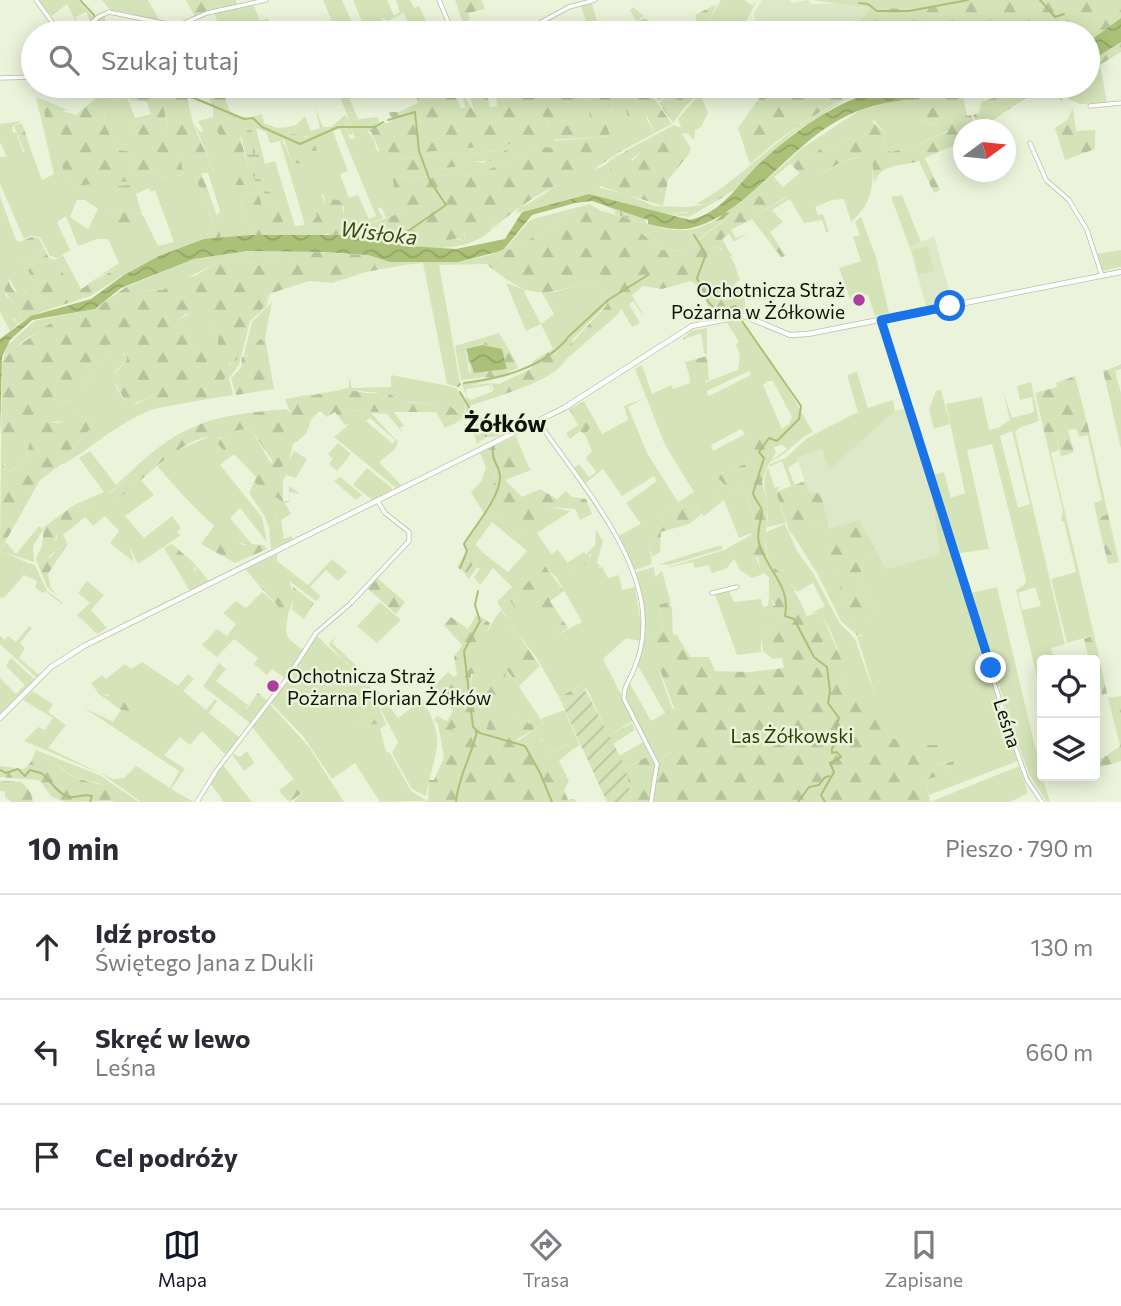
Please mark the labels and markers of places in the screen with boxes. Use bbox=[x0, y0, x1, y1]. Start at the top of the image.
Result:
place label: Ochotnicza Straż Pożarna w Żółkowie bbox=[671, 278, 845, 323]
marker: Ochotnicza Straż Pożarna w Żółkowie bbox=[851, 292, 867, 308]
place label: Ochotnicza Straż Pożarna Florian Żółków bbox=[287, 664, 491, 709]
marker: Ochotnicza Straż Pożarna Florian Żółków bbox=[265, 678, 281, 694]

